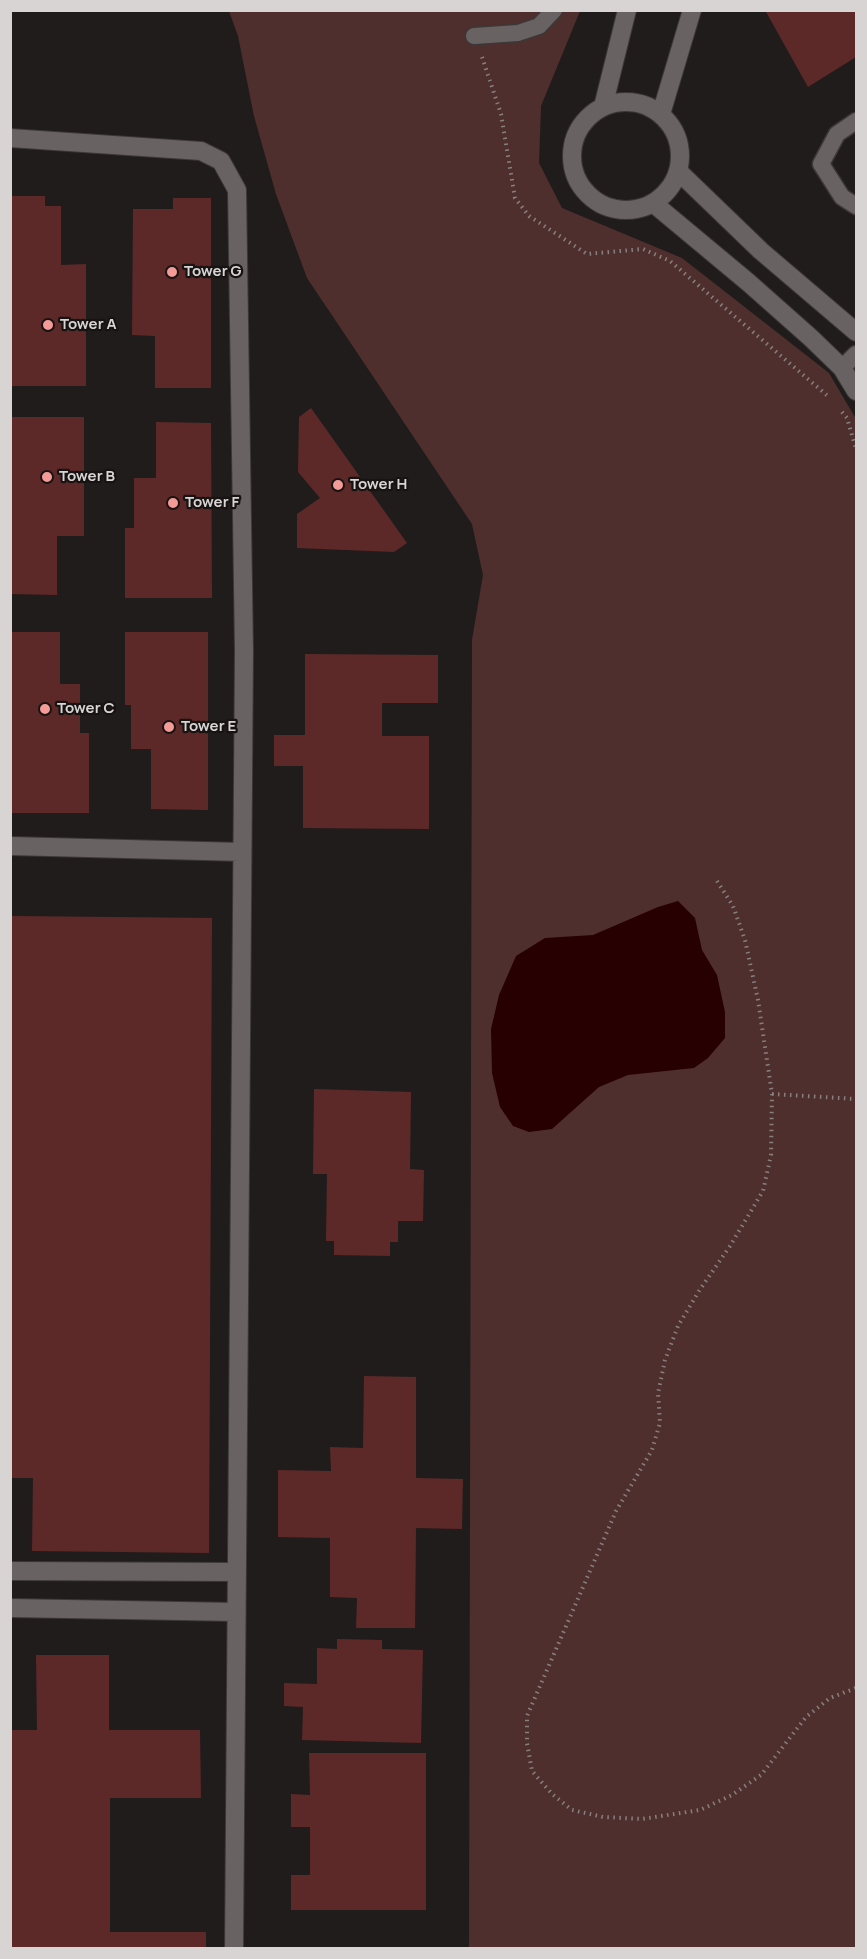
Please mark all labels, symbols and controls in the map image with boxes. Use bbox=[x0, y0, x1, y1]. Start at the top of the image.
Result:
place label: Tower G bbox=[184, 263, 242, 281]
marker: Tower G bbox=[165, 265, 179, 279]
place label: Tower A bbox=[60, 316, 117, 334]
marker: Tower A bbox=[41, 318, 55, 332]
place label: Tower B bbox=[59, 468, 115, 486]
marker: Tower B bbox=[40, 470, 54, 484]
place label: Tower H bbox=[350, 476, 407, 494]
marker: Tower H bbox=[331, 478, 345, 492]
place label: Tower F bbox=[185, 494, 239, 512]
marker: Tower F bbox=[166, 496, 180, 510]
place label: Tower C bbox=[57, 700, 115, 718]
marker: Tower C bbox=[38, 702, 52, 716]
place label: Tower E bbox=[181, 718, 236, 736]
marker: Tower E bbox=[162, 720, 176, 734]

